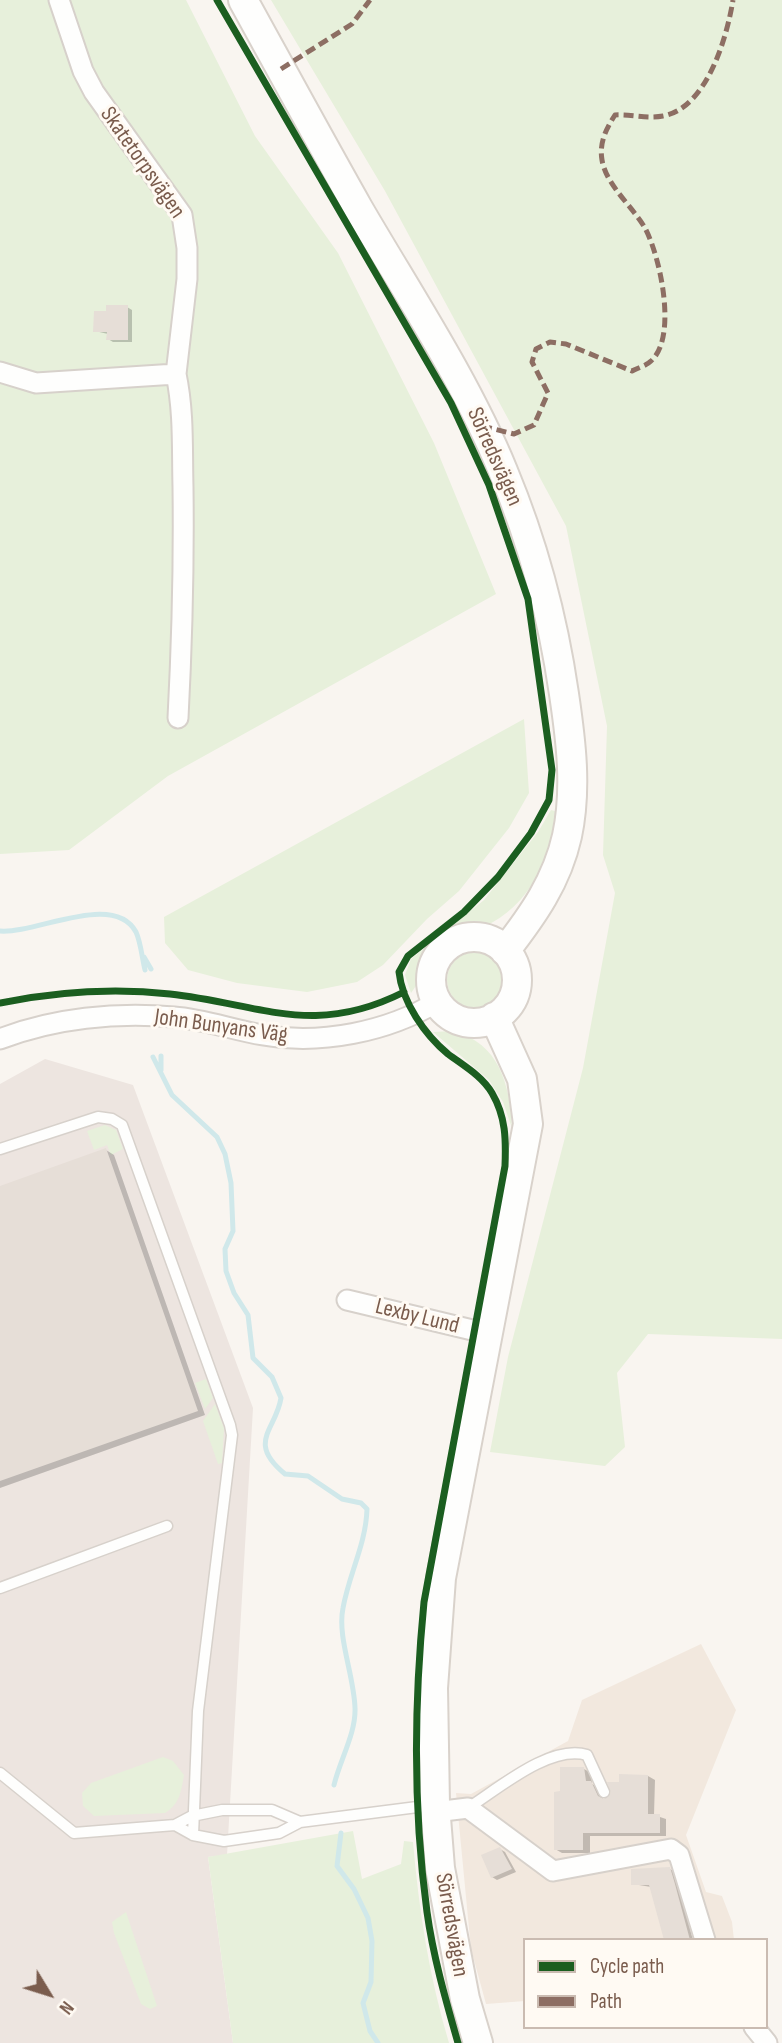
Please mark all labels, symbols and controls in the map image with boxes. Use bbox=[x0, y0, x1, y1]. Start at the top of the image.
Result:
street label: Skatetorpsvägen bbox=[93, 102, 191, 224]
street label: Sörredsvägen bbox=[460, 404, 528, 510]
street label: John Bunyans Väg bbox=[153, 1004, 289, 1050]
street label: Lexby Lund bbox=[372, 1293, 462, 1341]
street label: Sörredsvägen bbox=[428, 1871, 474, 1979]
legend bbox=[523, 1938, 768, 2029]
text: Cycle path bbox=[590, 1954, 664, 1979]
north arrow bbox=[14, 1959, 84, 2029]
text: Path bbox=[590, 1989, 622, 2014]
text: N bbox=[54, 1996, 78, 2018]

